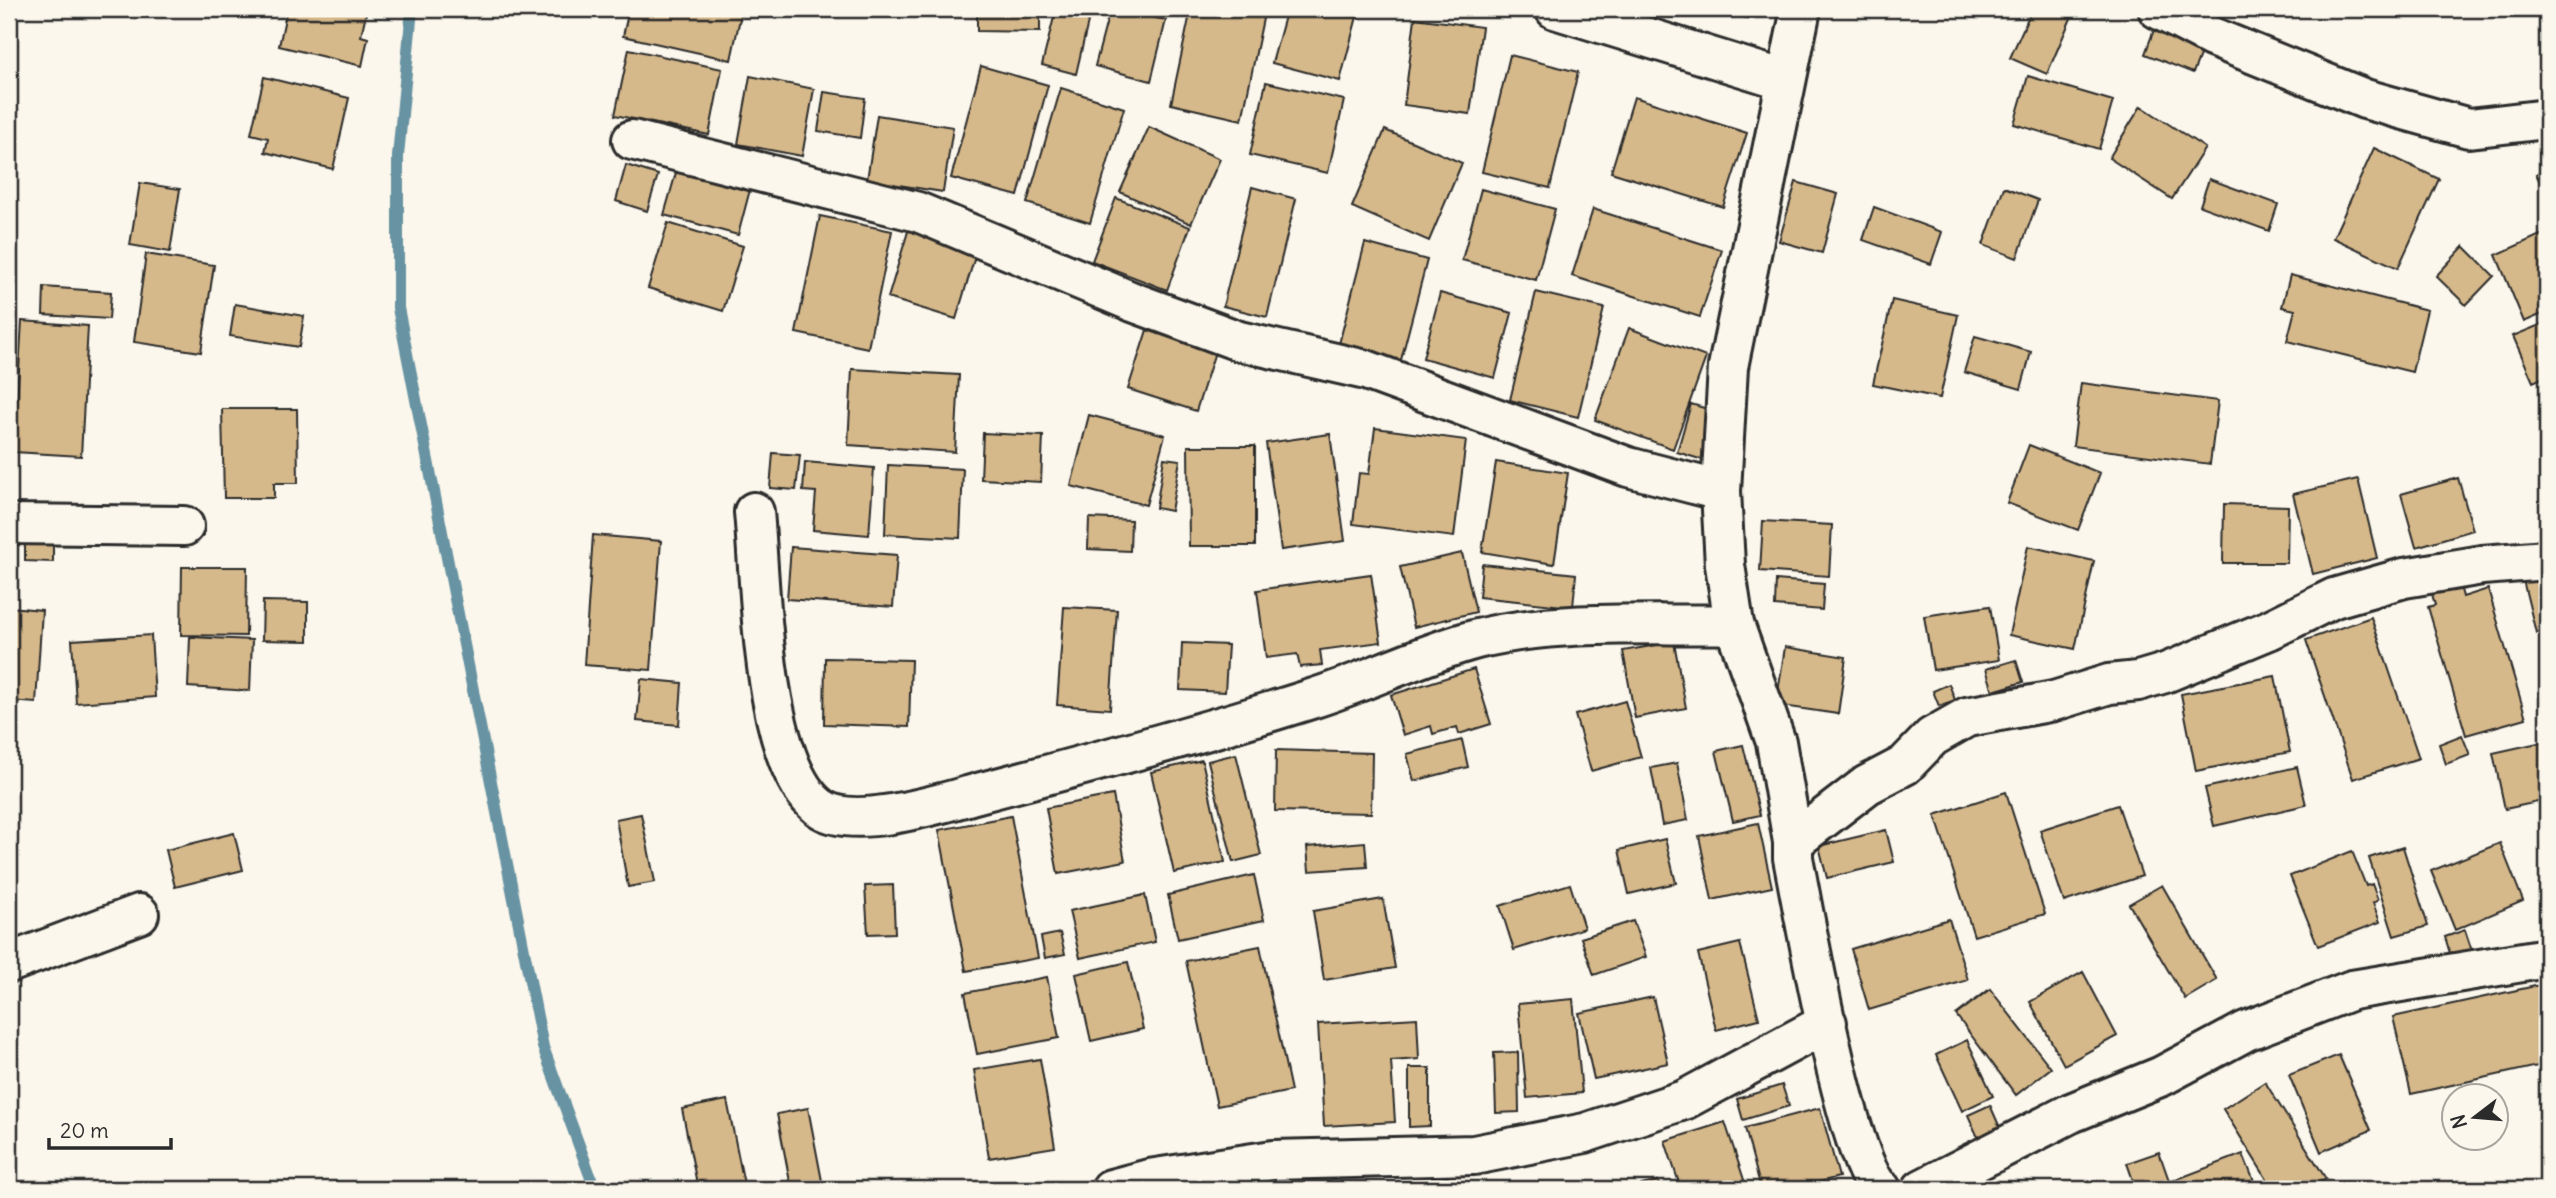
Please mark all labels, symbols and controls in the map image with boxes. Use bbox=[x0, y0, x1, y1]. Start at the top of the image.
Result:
north arrow bbox=[2440, 1082, 2510, 1152]
scale bar bbox=[49, 1107, 172, 1151]
text: N bbox=[2445, 1112, 2472, 1131]
text: 20 m bbox=[60, 1117, 109, 1144]

